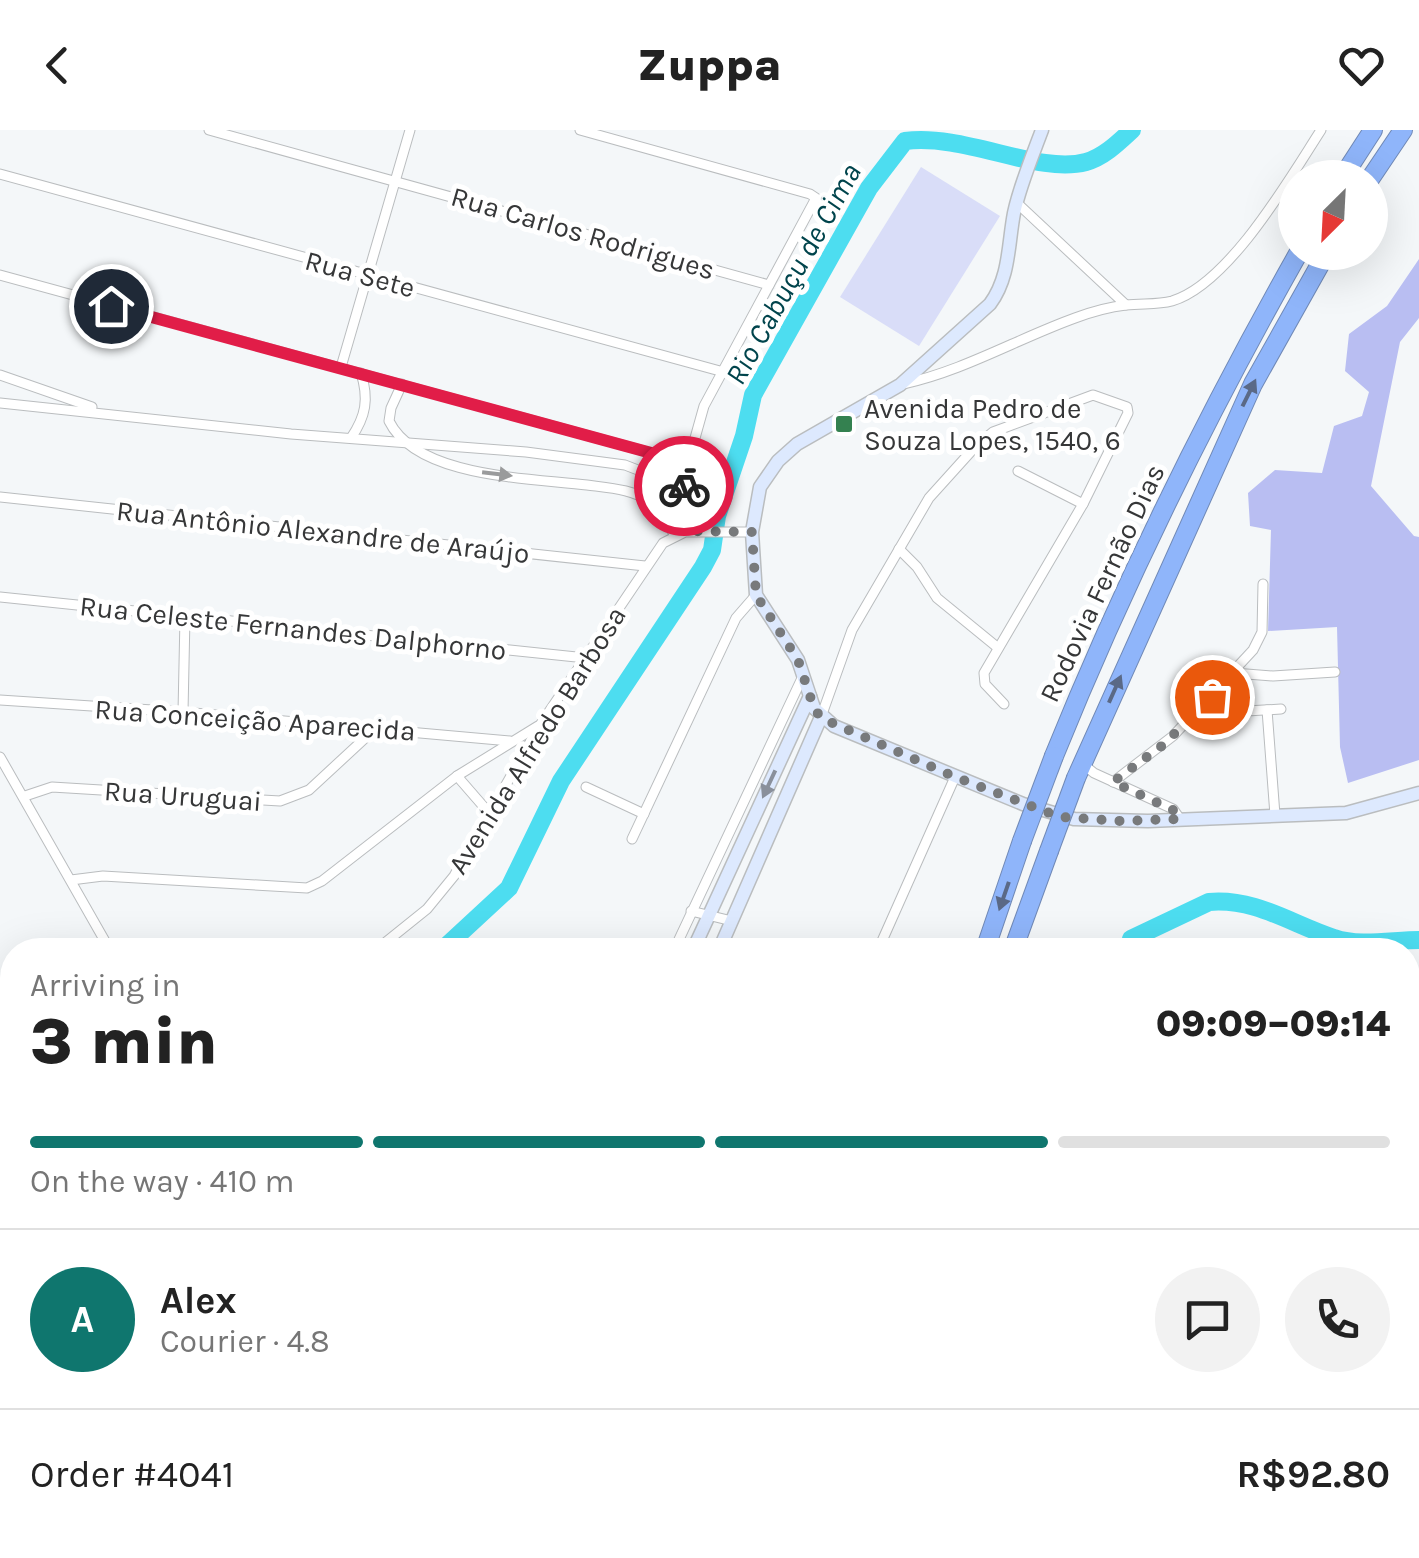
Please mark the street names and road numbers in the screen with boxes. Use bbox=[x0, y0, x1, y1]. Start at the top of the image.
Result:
street label: Rua Carlos Rodrigues bbox=[447, 180, 719, 286]
street label: Rua Sete bbox=[301, 244, 419, 304]
street label: Rodovia Fernão Dias bbox=[1032, 459, 1172, 707]
street label: Rua Antônio Alexandre de Araújo bbox=[115, 494, 531, 570]
street label: Rua Celeste Fernandes Dalphorno bbox=[78, 589, 508, 667]
street label: Avenida Alfredo Barbosa bbox=[441, 600, 633, 880]
street label: Rua Conceição Aparecida bbox=[93, 692, 417, 748]
street label: Rua Uruguai bbox=[103, 774, 263, 818]

